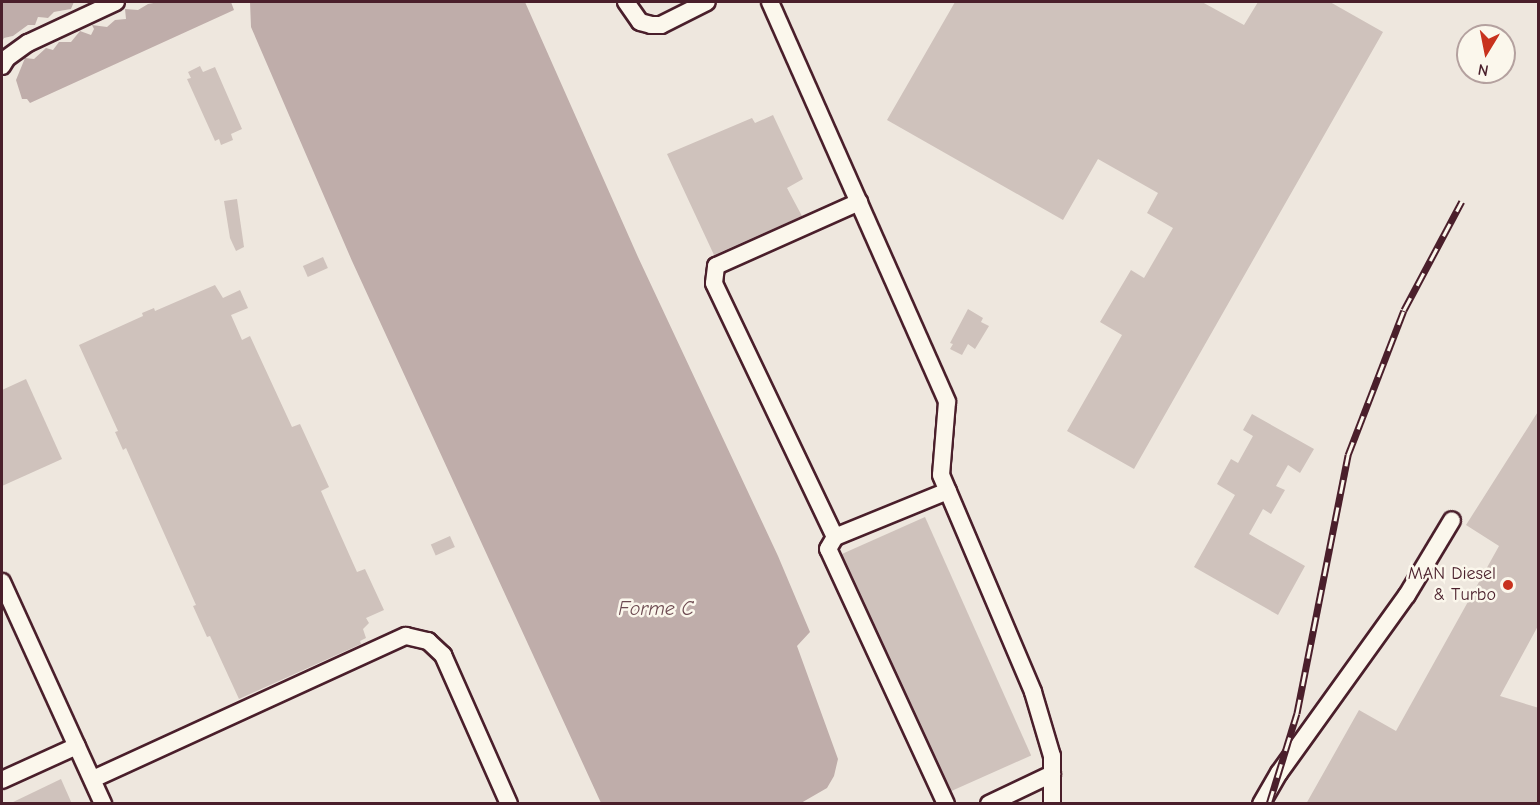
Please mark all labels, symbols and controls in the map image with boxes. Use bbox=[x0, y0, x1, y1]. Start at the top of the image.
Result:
north arrow bbox=[1456, 24, 1516, 84]
text: N bbox=[1477, 60, 1490, 80]
place label: MAN Diesel & Turbo bbox=[1408, 564, 1496, 606]
marker: MAN Diesel & Turbo bbox=[1501, 578, 1515, 592]
water label: Forme C bbox=[618, 596, 694, 620]

